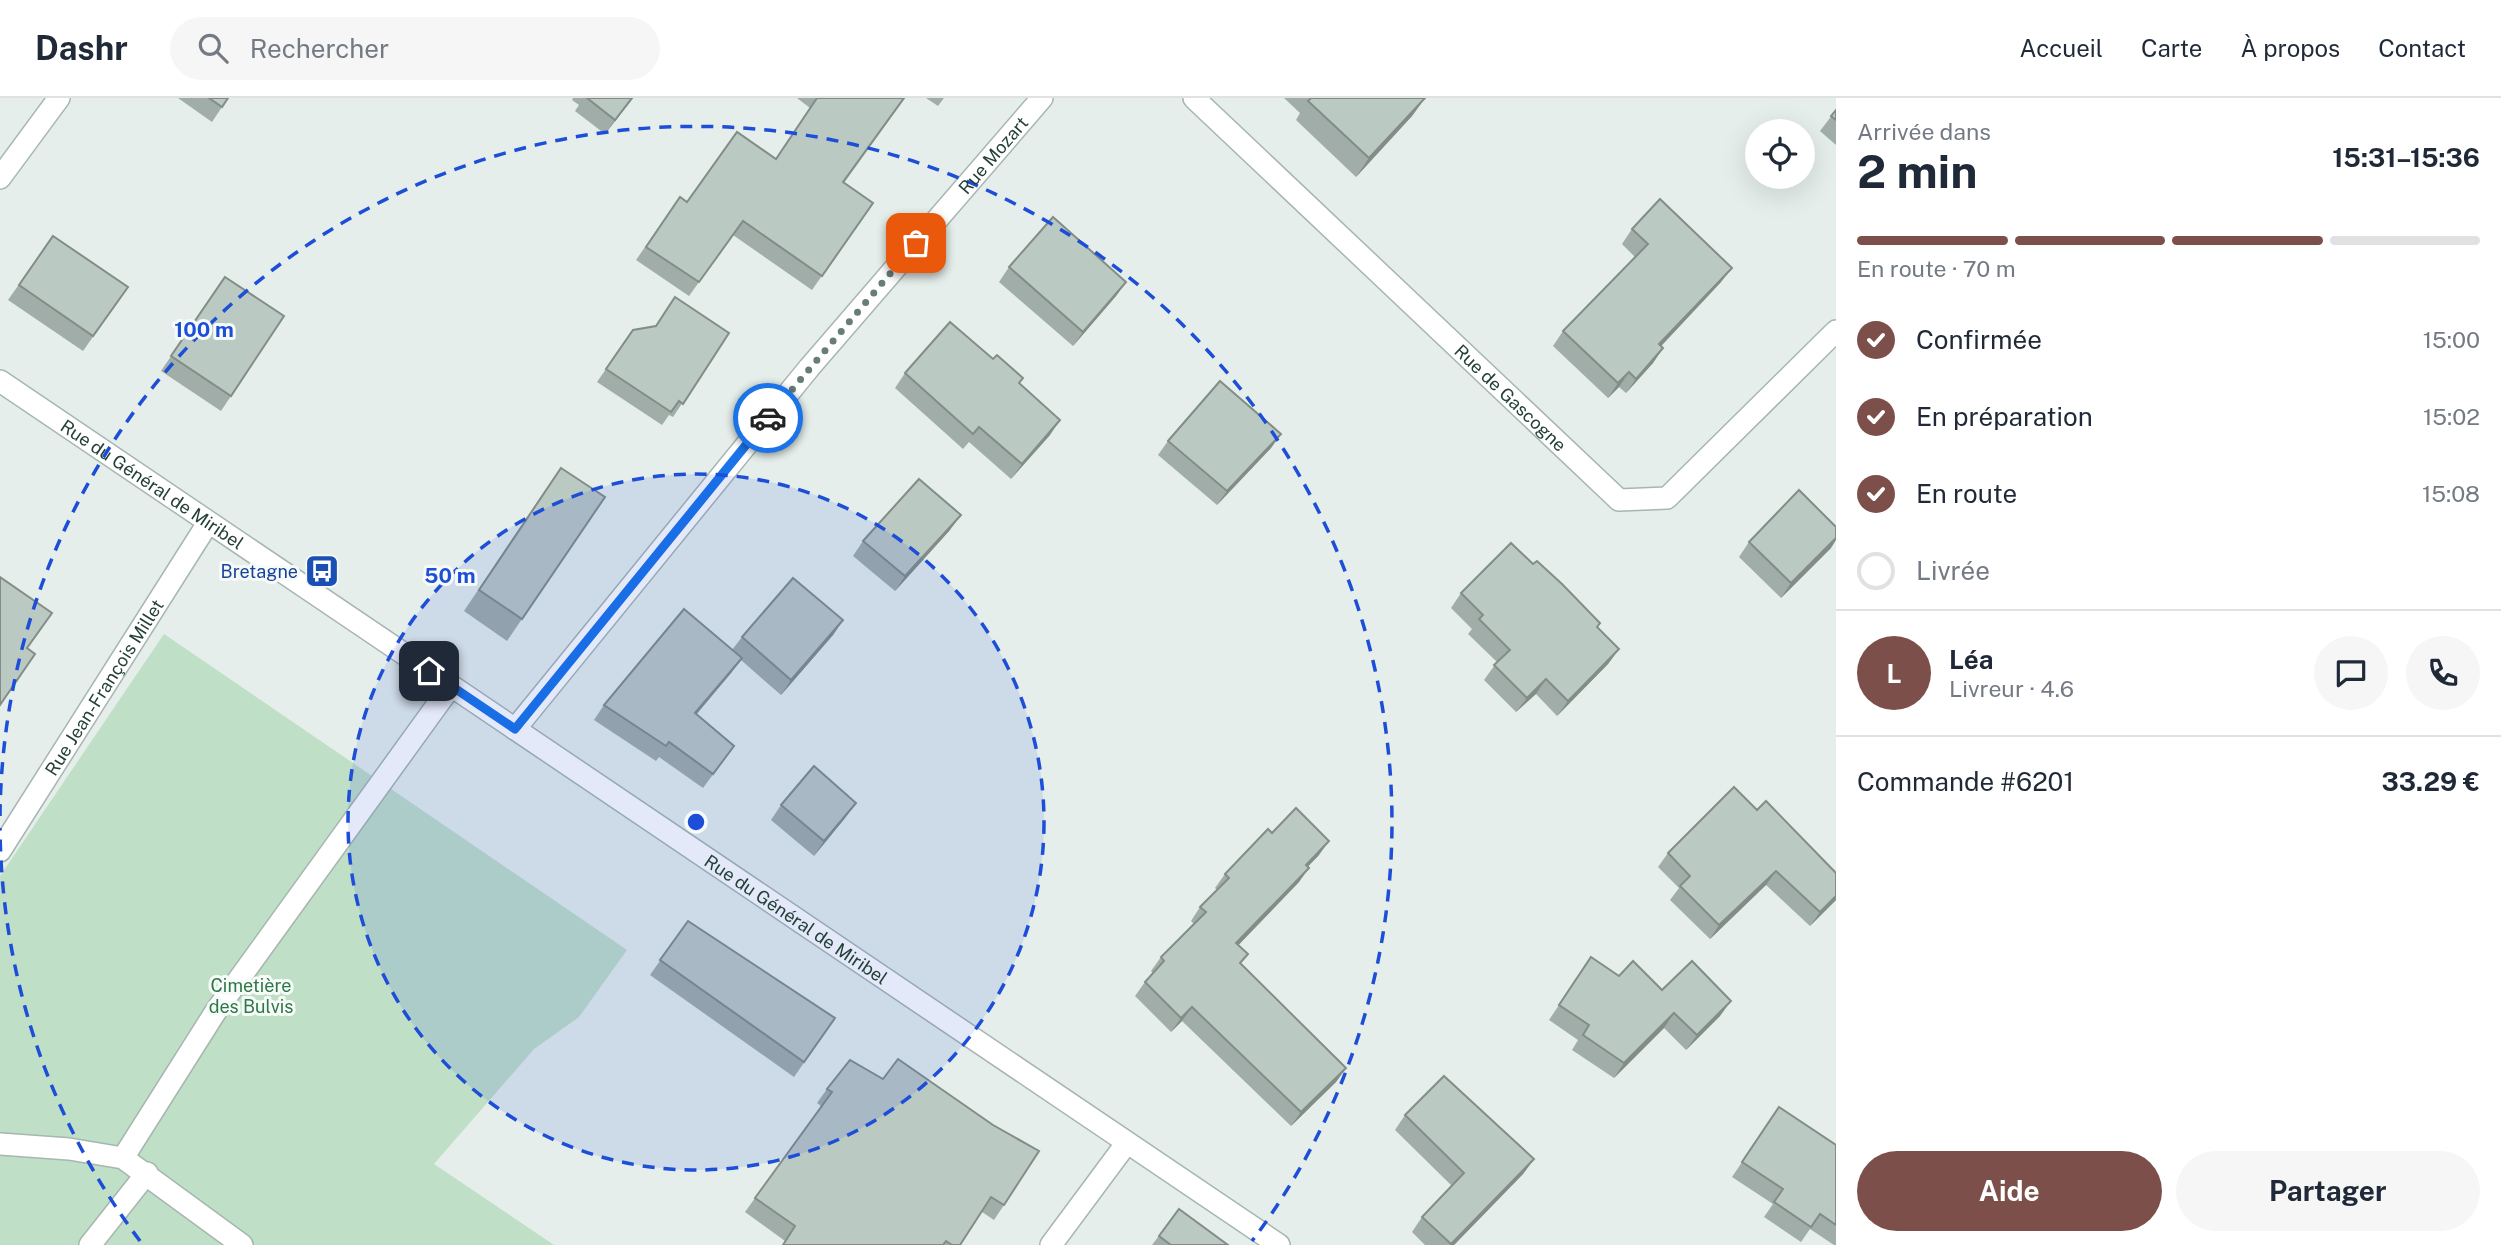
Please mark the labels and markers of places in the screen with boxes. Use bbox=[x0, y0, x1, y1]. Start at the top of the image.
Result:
pin bbox=[886, 213, 946, 273]
bus stop icon: Bretagne bbox=[303, 552, 341, 590]
place label: Bretagne bbox=[221, 561, 298, 582]
pin bbox=[399, 641, 459, 701]
centre of rings bbox=[684, 810, 708, 834]

